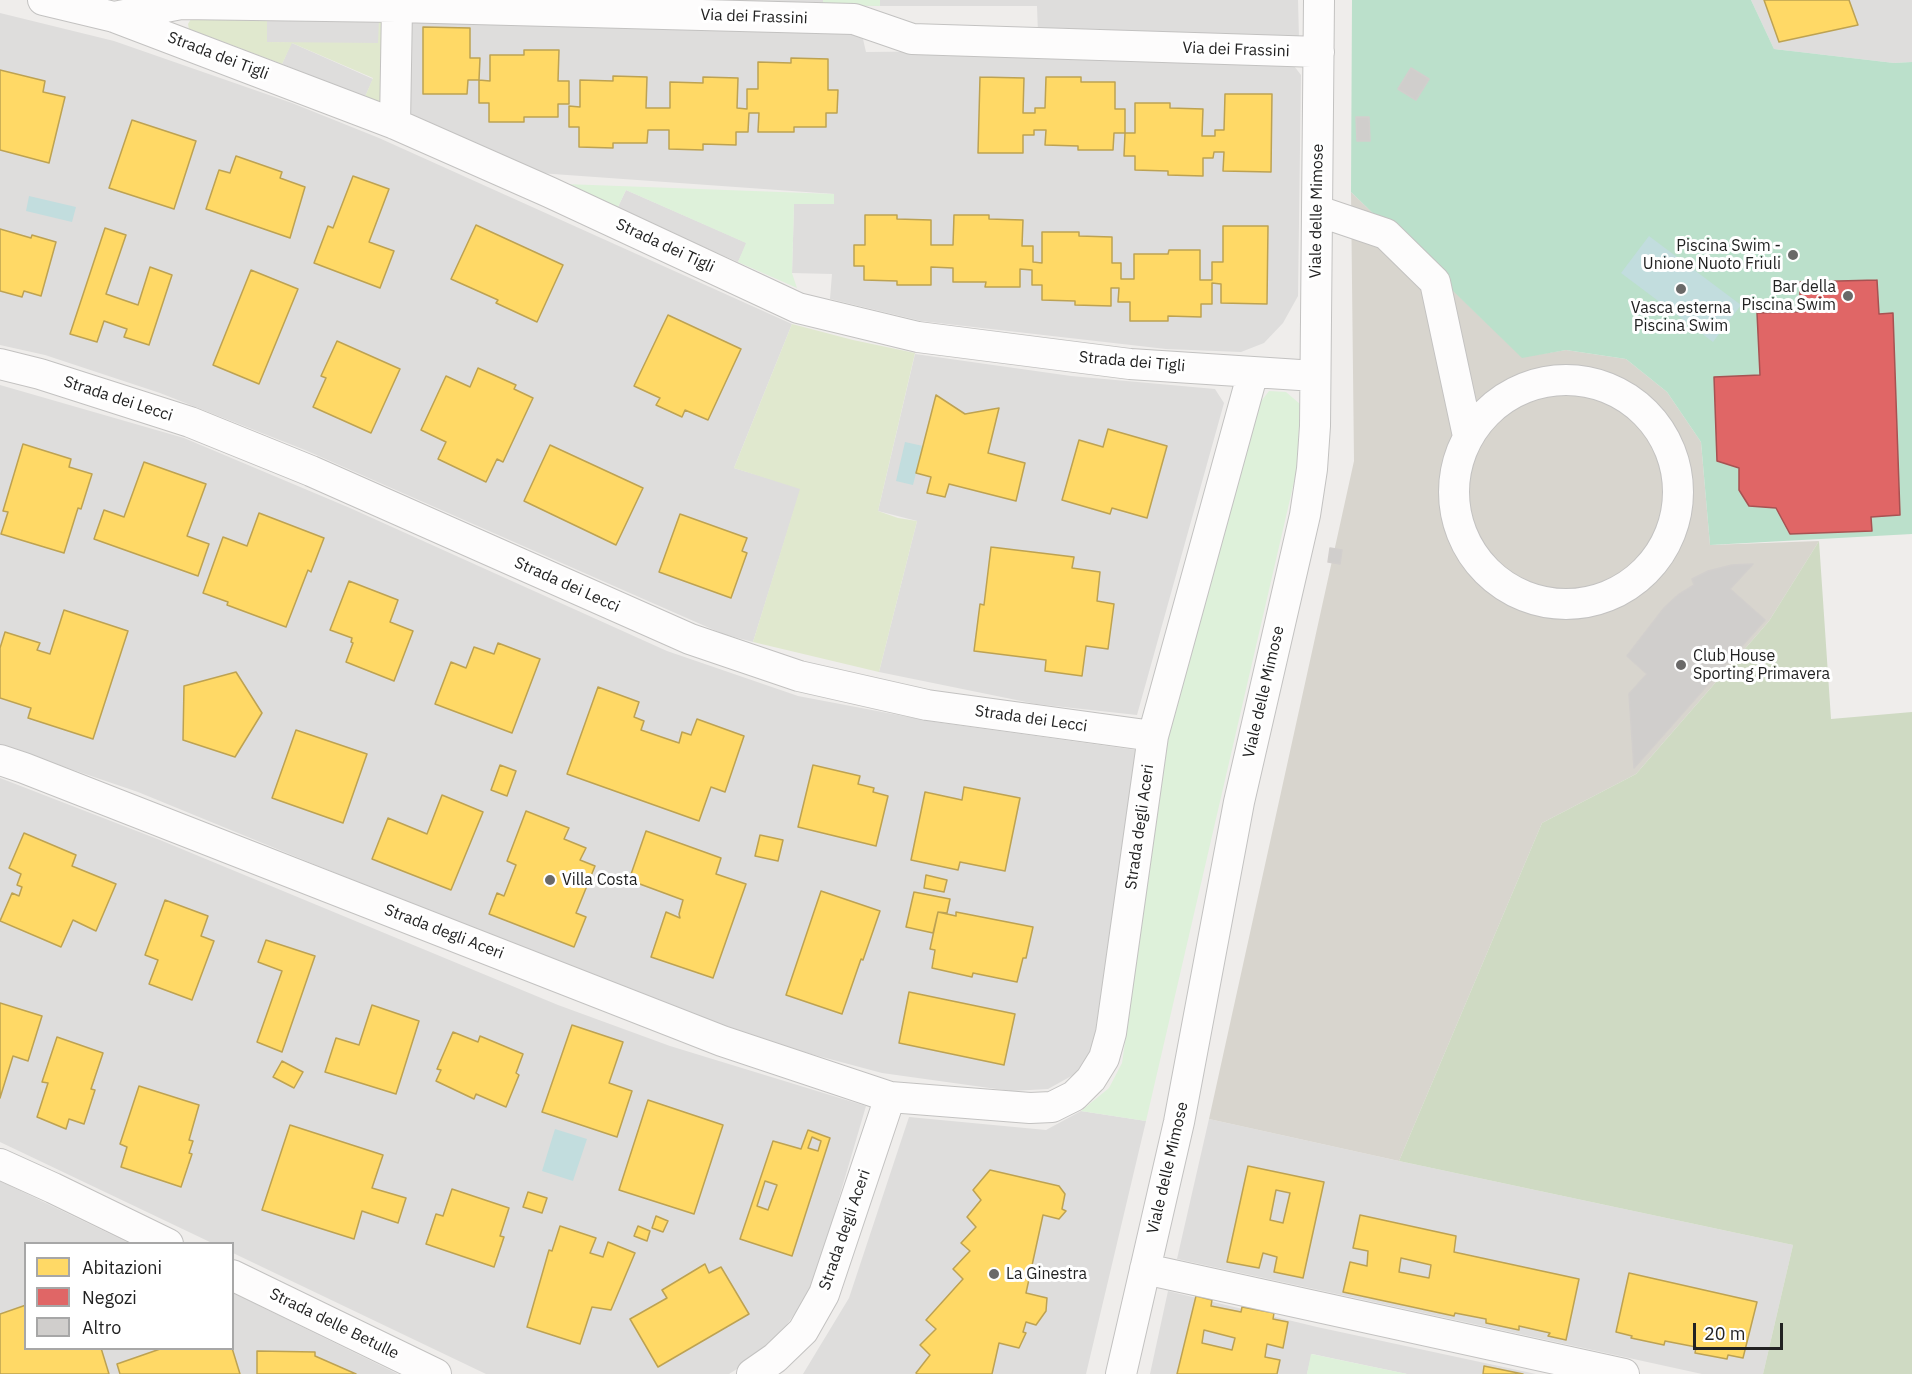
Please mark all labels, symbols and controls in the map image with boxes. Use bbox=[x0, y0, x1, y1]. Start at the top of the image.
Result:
street label: Via dei Frassini bbox=[700, 6, 808, 28]
street label: Strada dei Tigli bbox=[165, 28, 271, 84]
street label: Via dei Frassini bbox=[1182, 39, 1290, 61]
street label: Viale delle Mimose bbox=[1306, 143, 1328, 279]
street label: Strada dei Tigli bbox=[613, 215, 717, 277]
place label: Piscina Swim - Unione Nuoto Friuli bbox=[1643, 236, 1781, 274]
marker: Piscina Swim - Unione Nuoto Friuli bbox=[1786, 248, 1800, 262]
place label: Bar della Piscina Swim bbox=[1742, 277, 1836, 315]
marker: Vasca esterna Piscina Swim bbox=[1674, 282, 1688, 296]
marker: Bar della Piscina Swim bbox=[1841, 289, 1855, 303]
place label: Vasca esterna Piscina Swim bbox=[1631, 298, 1731, 336]
street label: Strada dei Tigli bbox=[1078, 348, 1186, 376]
street label: Strada dei Lecci bbox=[61, 372, 175, 426]
street label: Strada dei Lecci bbox=[511, 553, 623, 617]
street label: Viale delle Mimose bbox=[1239, 624, 1289, 760]
place label: Club House Sporting Primavera bbox=[1693, 646, 1830, 684]
marker: Club House Sporting Primavera bbox=[1674, 658, 1688, 672]
street label: Strada dei Lecci bbox=[974, 702, 1088, 736]
street label: Strada degli Aceri bbox=[1122, 763, 1158, 891]
place label: Villa Costa bbox=[562, 870, 637, 890]
marker: Villa Costa bbox=[543, 873, 557, 887]
street label: Strada degli Aceri bbox=[382, 900, 506, 964]
street label: Viale delle Mimose bbox=[1143, 1100, 1193, 1236]
street label: Strada degli Aceri bbox=[815, 1167, 875, 1293]
legend bbox=[24, 1242, 234, 1350]
text: Abitazioni bbox=[82, 1256, 162, 1279]
place label: La Ginestra bbox=[1006, 1264, 1087, 1284]
marker: La Ginestra bbox=[987, 1267, 1001, 1281]
street label: Strada delle Betulle bbox=[266, 1284, 402, 1364]
text: Negozi bbox=[82, 1286, 137, 1309]
scale bar bbox=[1696, 1311, 1786, 1349]
text: Altro bbox=[82, 1316, 121, 1339]
text: 20 m bbox=[1704, 1322, 1746, 1345]

